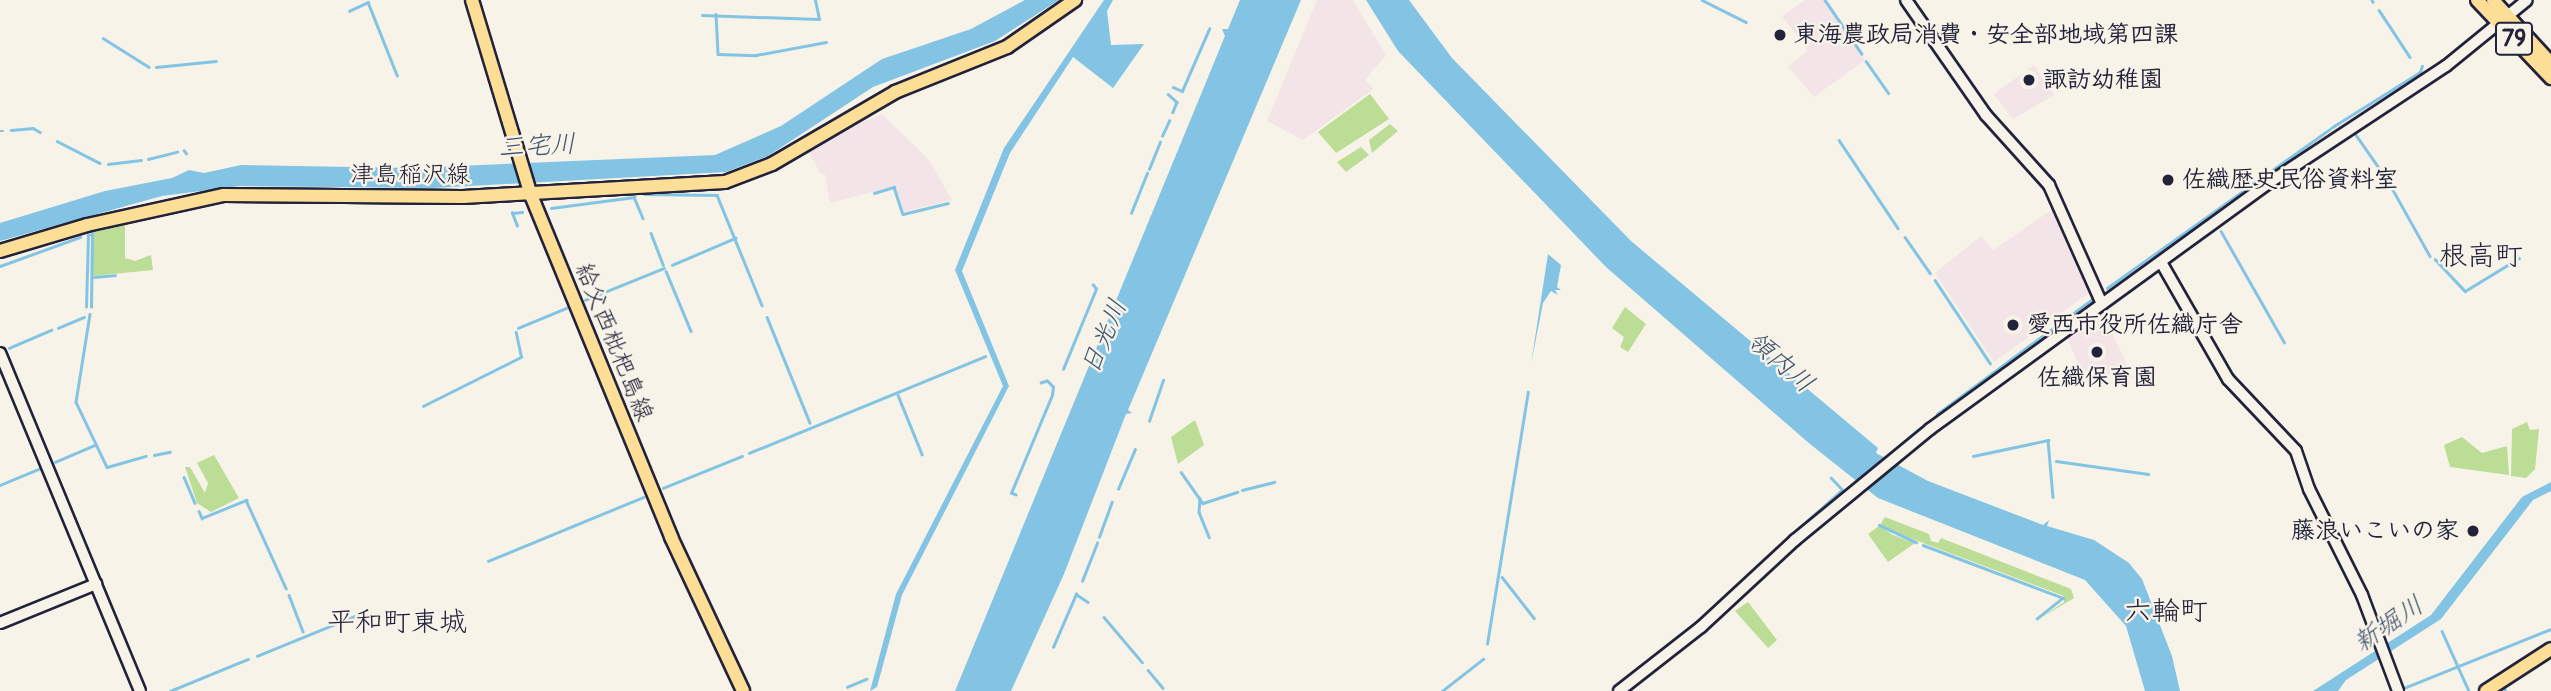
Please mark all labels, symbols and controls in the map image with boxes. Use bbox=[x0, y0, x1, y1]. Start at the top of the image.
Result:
road number: 79 bbox=[2495, 20, 2533, 58]
place label: 東海農政局消費・安全部地域第四課 bbox=[1794, 21, 2178, 49]
marker: 東海農政局消費・安全部地域第四課 bbox=[1772, 27, 1788, 43]
place label: 諏訪幼稚園 bbox=[2043, 66, 2163, 94]
marker: 諏訪幼稚園 bbox=[2021, 72, 2037, 88]
water label: 三宅川 bbox=[497, 129, 577, 165]
street label: 津島稲沢線 bbox=[350, 161, 470, 189]
place label: 佐織歴史民俗資料室 bbox=[2182, 166, 2398, 194]
marker: 佐織歴史民俗資料室 bbox=[2160, 172, 2176, 188]
district label: 根高町 bbox=[2439, 240, 2523, 274]
street label: 給父西枇杷島線 bbox=[569, 259, 659, 425]
water label: 日光川 bbox=[1075, 295, 1135, 379]
place label: 愛西市役所佐織庁舎 bbox=[2027, 311, 2243, 339]
marker: 愛西市役所佐織庁舎 bbox=[2005, 317, 2021, 333]
water label: 領内川 bbox=[1740, 326, 1820, 400]
marker: 佐織保育園 bbox=[2089, 344, 2105, 360]
place label: 佐織保育園 bbox=[2037, 364, 2157, 392]
place label: 藤浪いこいの家 bbox=[2291, 517, 2459, 545]
marker: 藤浪いこいの家 bbox=[2465, 523, 2481, 539]
water label: 新堀川 bbox=[2348, 590, 2430, 660]
district label: 六輪町 bbox=[2124, 595, 2208, 629]
district label: 平和町東城 bbox=[327, 606, 467, 640]

